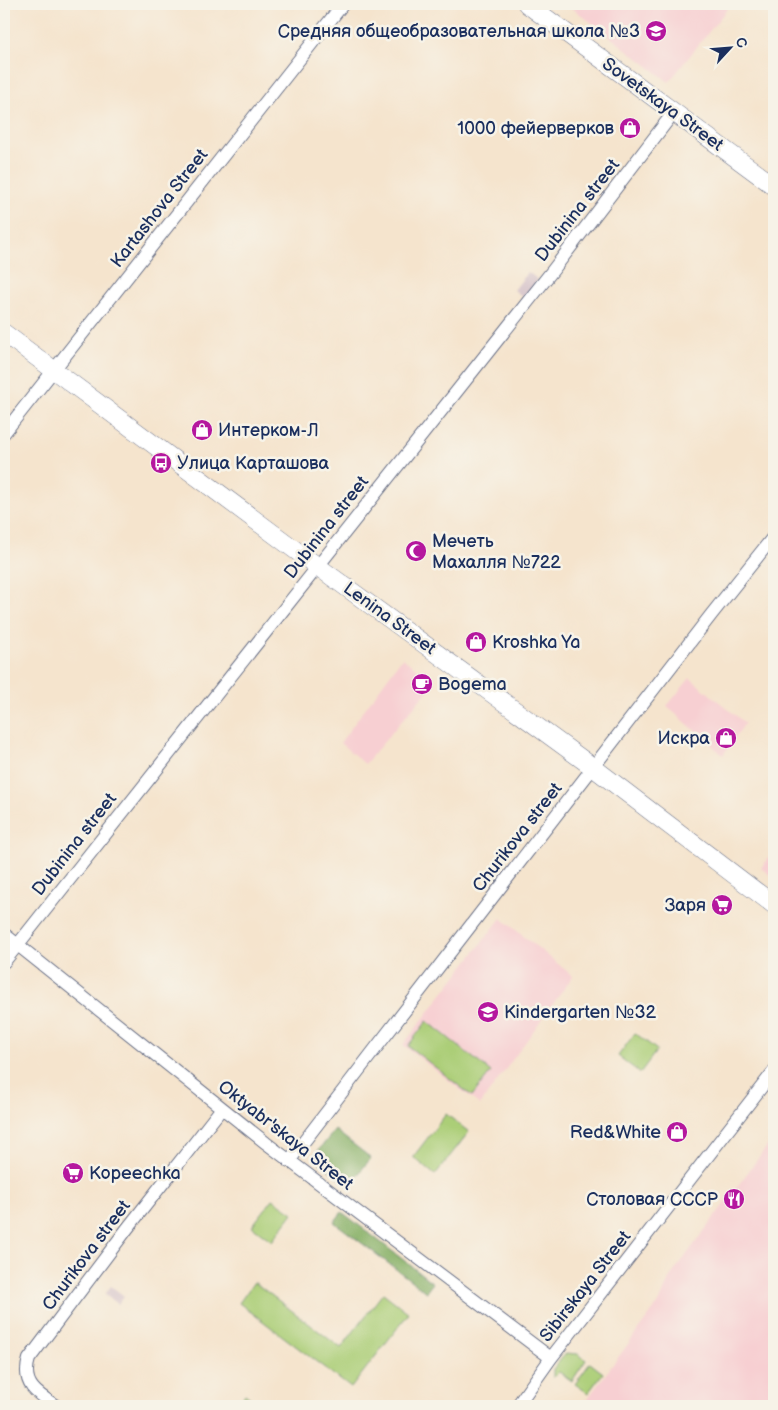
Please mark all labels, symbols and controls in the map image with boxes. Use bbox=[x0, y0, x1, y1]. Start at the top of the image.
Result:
school or university icon: Средняя общеобразовательная школа №3 bbox=[644, 19, 668, 43]
place label: Средняя общеобразовательная школа №3 bbox=[278, 21, 640, 42]
north arrow bbox=[706, 22, 756, 72]
text: С bbox=[731, 34, 751, 51]
street label: Sovetskaya Street bbox=[598, 53, 728, 156]
shop icon: 1000 фейерверков bbox=[618, 116, 642, 140]
place label: 1000 фейерверков bbox=[457, 118, 615, 139]
street label: Kartashova Street bbox=[106, 144, 213, 272]
street label: Dubinina street bbox=[531, 154, 624, 266]
shop icon: Интерком-Л bbox=[190, 418, 214, 442]
place label: Интерком-Л bbox=[218, 420, 319, 441]
bus stop icon: Улица Карташова bbox=[149, 451, 173, 475]
place label: Улица Карташова bbox=[177, 453, 329, 474]
street label: Dubinina street bbox=[280, 471, 373, 583]
place label: Мечеть Махалля №722 bbox=[432, 531, 561, 573]
mosque icon: Мечеть Махалля №722 bbox=[404, 539, 428, 563]
street label: Lenina Street bbox=[339, 578, 440, 659]
shop icon: Kroshka Ya bbox=[464, 630, 488, 654]
place label: Kroshka Ya bbox=[492, 632, 580, 653]
cafe icon: Bogema bbox=[410, 672, 434, 696]
place label: Bogema bbox=[438, 674, 507, 695]
shop icon: Искра bbox=[714, 726, 738, 750]
place label: Искра bbox=[657, 728, 710, 749]
street label: Churikova street bbox=[468, 778, 567, 896]
street label: Dubinina street bbox=[28, 788, 121, 900]
supermarket icon: Заря bbox=[710, 893, 734, 917]
place label: Заря bbox=[665, 895, 706, 916]
school or university icon: Kindergarten №32 bbox=[476, 1000, 500, 1024]
place label: Kindergarten №32 bbox=[504, 1002, 656, 1023]
street label: Oktyabr'skaya Street bbox=[214, 1076, 358, 1195]
shop icon: Red&White bbox=[665, 1120, 689, 1144]
place label: Red&White bbox=[570, 1122, 661, 1143]
supermarket icon: Kopeechka bbox=[61, 1161, 85, 1185]
place label: Kopeechka bbox=[89, 1163, 181, 1184]
restaurant icon: Столовая СССР bbox=[722, 1187, 746, 1211]
place label: Столовая СССР bbox=[586, 1189, 719, 1210]
street label: Churikova street bbox=[38, 1196, 135, 1315]
street label: Sibirskaya Street bbox=[535, 1226, 636, 1346]

